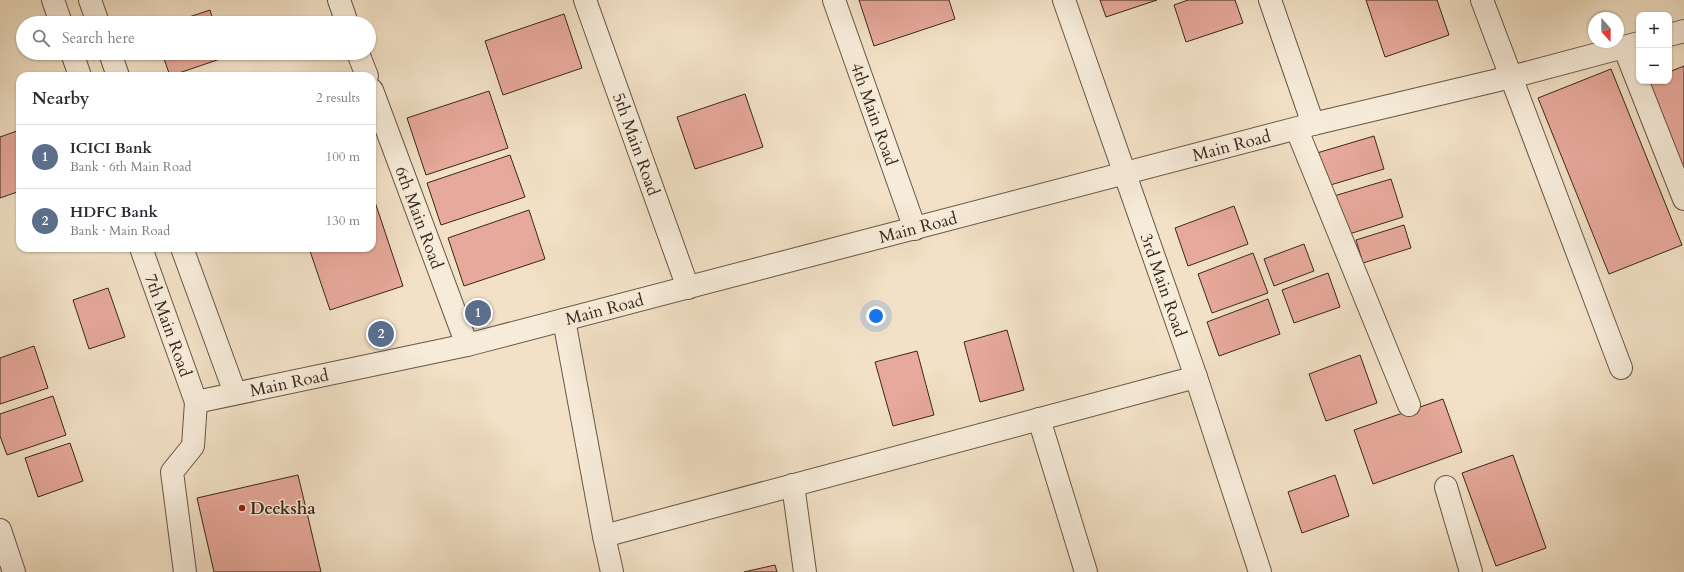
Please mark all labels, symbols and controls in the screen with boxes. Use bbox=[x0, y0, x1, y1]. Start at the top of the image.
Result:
north arrow bbox=[1588, 12, 1624, 48]
map controls bbox=[1636, 12, 1672, 84]
button: + bbox=[1636, 12, 1672, 48]
search box bbox=[16, 16, 376, 60]
icon: search bbox=[30, 27, 52, 49]
text: Search here bbox=[62, 28, 135, 48]
button: − bbox=[1636, 48, 1672, 84]
street label: 4th Main Road bbox=[846, 59, 903, 169]
text: Nearby bbox=[32, 87, 89, 110]
text: 2 results bbox=[316, 89, 360, 107]
street label: 5th Main Road bbox=[608, 89, 666, 199]
street label: Main Road bbox=[1190, 124, 1273, 167]
text: ICICI Bank bbox=[70, 138, 152, 158]
text: 1 bbox=[42, 148, 48, 166]
text: 100 m bbox=[326, 148, 360, 166]
text: Bank · 6th Main Road bbox=[70, 158, 191, 176]
street label: 6th Main Road bbox=[390, 163, 449, 272]
text: HDFC Bank bbox=[70, 202, 158, 222]
street label: Main Road bbox=[876, 206, 959, 248]
text: 2 bbox=[42, 212, 48, 230]
text: 130 m bbox=[326, 212, 360, 230]
text: Bank · Main Road bbox=[70, 222, 170, 240]
street label: 3rd Main Road bbox=[1135, 230, 1193, 340]
street label: 7th Main Road bbox=[140, 271, 198, 380]
street label: Main Road bbox=[563, 288, 646, 330]
pin: 1 bbox=[465, 298, 491, 328]
your location bbox=[866, 306, 886, 326]
pin: 2 bbox=[368, 319, 394, 349]
street label: Main Road bbox=[248, 363, 330, 402]
place label: Deeksha bbox=[250, 497, 316, 520]
marker: Deeksha bbox=[237, 503, 247, 513]

